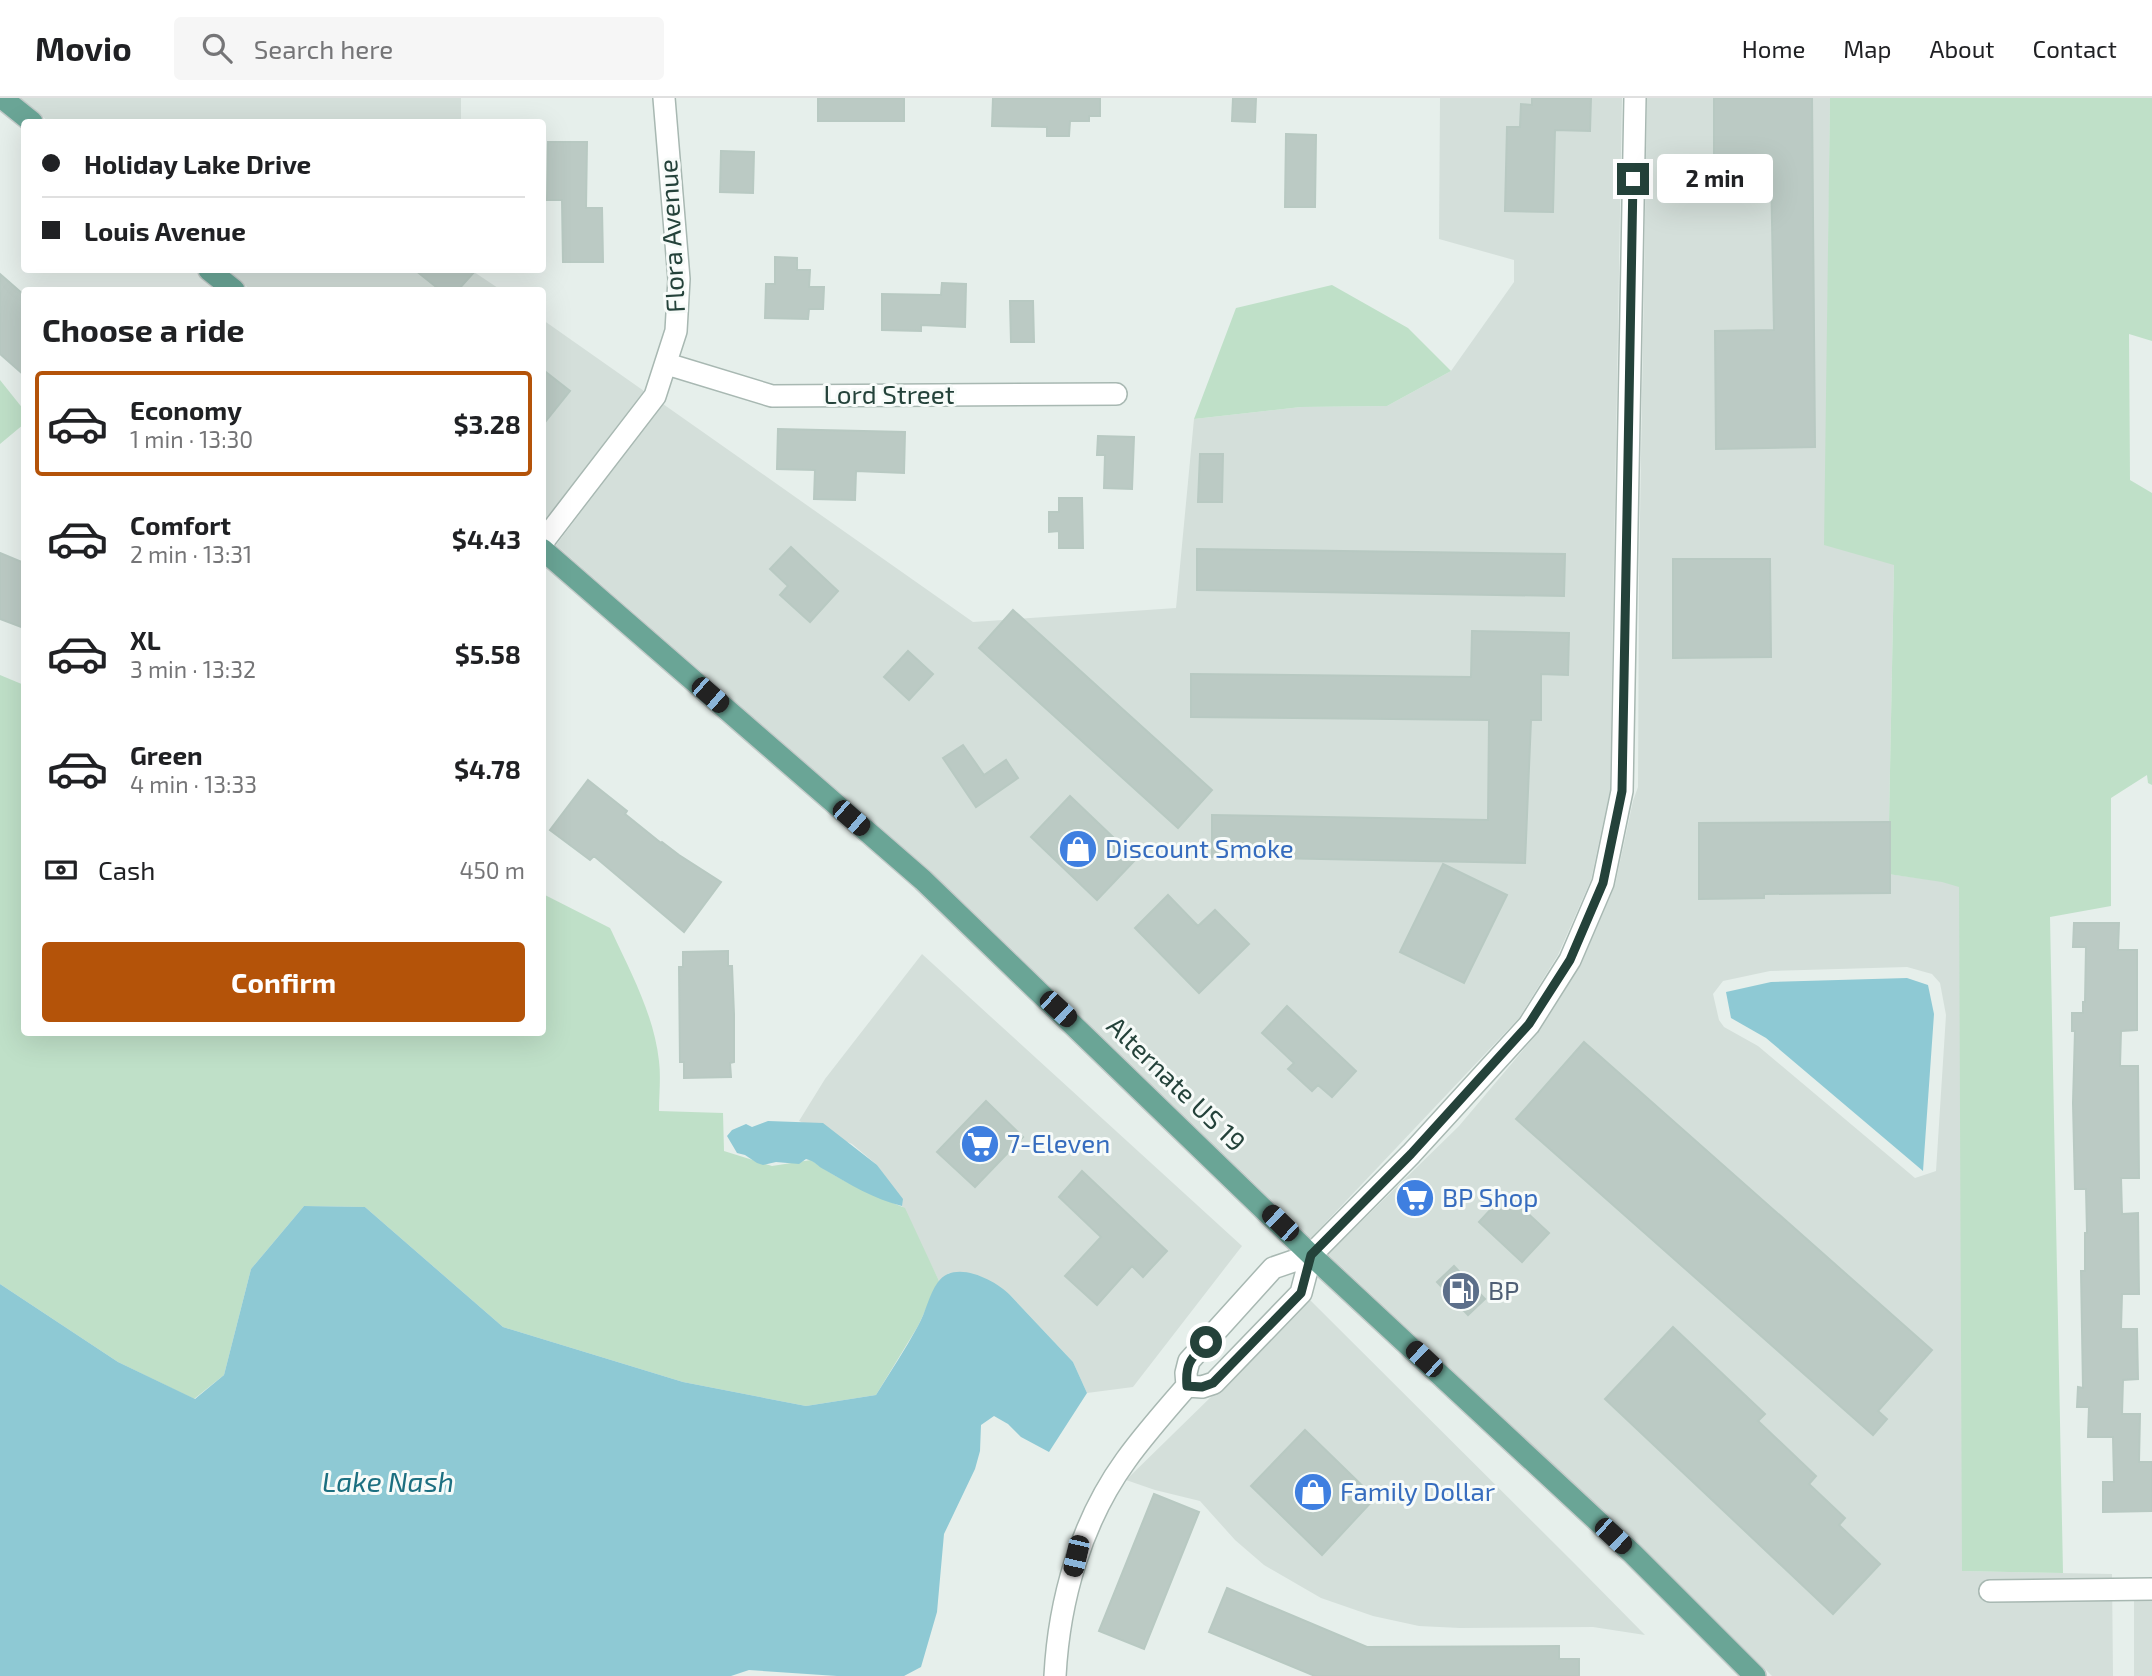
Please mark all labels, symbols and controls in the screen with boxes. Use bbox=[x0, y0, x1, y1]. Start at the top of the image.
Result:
search box bbox=[174, 17, 664, 80]
text: Movio bbox=[35, 28, 132, 68]
icon: search bbox=[198, 29, 236, 67]
text: Search here bbox=[254, 33, 393, 64]
text: Home bbox=[1742, 34, 1805, 63]
text: Map bbox=[1843, 34, 1891, 63]
text: About bbox=[1929, 34, 1995, 63]
text: Contact bbox=[2033, 34, 2117, 63]
text: Holiday Lake Drive bbox=[84, 148, 311, 179]
callout: 2 min bbox=[1658, 154, 1773, 204]
street label: Flora Avenue bbox=[651, 159, 690, 314]
route end bbox=[1617, 163, 1649, 195]
text: 2 min bbox=[1686, 164, 1744, 192]
text: Louis Avenue bbox=[84, 215, 246, 246]
text: Choose a ride bbox=[42, 310, 245, 348]
street label: Lord Street bbox=[823, 378, 955, 409]
icon: car bbox=[46, 392, 109, 455]
text: Economy bbox=[130, 394, 242, 425]
text: $3.28 bbox=[454, 408, 521, 439]
text: 1 min · 13:30 bbox=[130, 425, 253, 453]
icon: car bbox=[46, 507, 109, 570]
text: Comfort bbox=[130, 509, 231, 540]
text: $4.43 bbox=[452, 523, 521, 554]
text: 2 min · 13:31 bbox=[130, 540, 252, 568]
icon: car bbox=[46, 622, 109, 685]
text: XL bbox=[130, 624, 161, 655]
text: $5.58 bbox=[455, 638, 521, 669]
text: 3 min · 13:32 bbox=[130, 655, 256, 683]
car bbox=[688, 673, 733, 717]
icon: car bbox=[46, 737, 109, 800]
text: Green bbox=[130, 739, 203, 770]
text: $4.78 bbox=[454, 753, 521, 784]
text: 4 min · 13:33 bbox=[130, 770, 257, 798]
car bbox=[829, 796, 874, 840]
shop icon: Discount Smoke bbox=[1057, 828, 1099, 870]
place label: Discount Smoke bbox=[1105, 832, 1294, 863]
icon: cash bbox=[42, 851, 80, 889]
text: Cash bbox=[98, 854, 155, 885]
text: 450 m bbox=[459, 856, 525, 884]
button: Confirm bbox=[42, 942, 525, 1022]
car bbox=[1036, 987, 1081, 1031]
street label: Alternate US 19 bbox=[1102, 1009, 1253, 1157]
supermarket icon: 7-Eleven bbox=[959, 1123, 1001, 1165]
place label: 7-Eleven bbox=[1007, 1127, 1110, 1158]
supermarket icon: BP Shop bbox=[1394, 1177, 1436, 1219]
place label: BP Shop bbox=[1442, 1181, 1538, 1212]
car bbox=[1258, 1201, 1303, 1245]
fuel station icon: BP bbox=[1440, 1270, 1482, 1312]
place label: BP bbox=[1488, 1274, 1519, 1305]
route start bbox=[1190, 1326, 1222, 1358]
car bbox=[1402, 1337, 1447, 1381]
water label: Lake Nash bbox=[322, 1464, 454, 1498]
shop icon: Family Dollar bbox=[1292, 1471, 1334, 1513]
place label: Family Dollar bbox=[1340, 1475, 1495, 1506]
car bbox=[1591, 1514, 1636, 1558]
car bbox=[1062, 1533, 1091, 1579]

